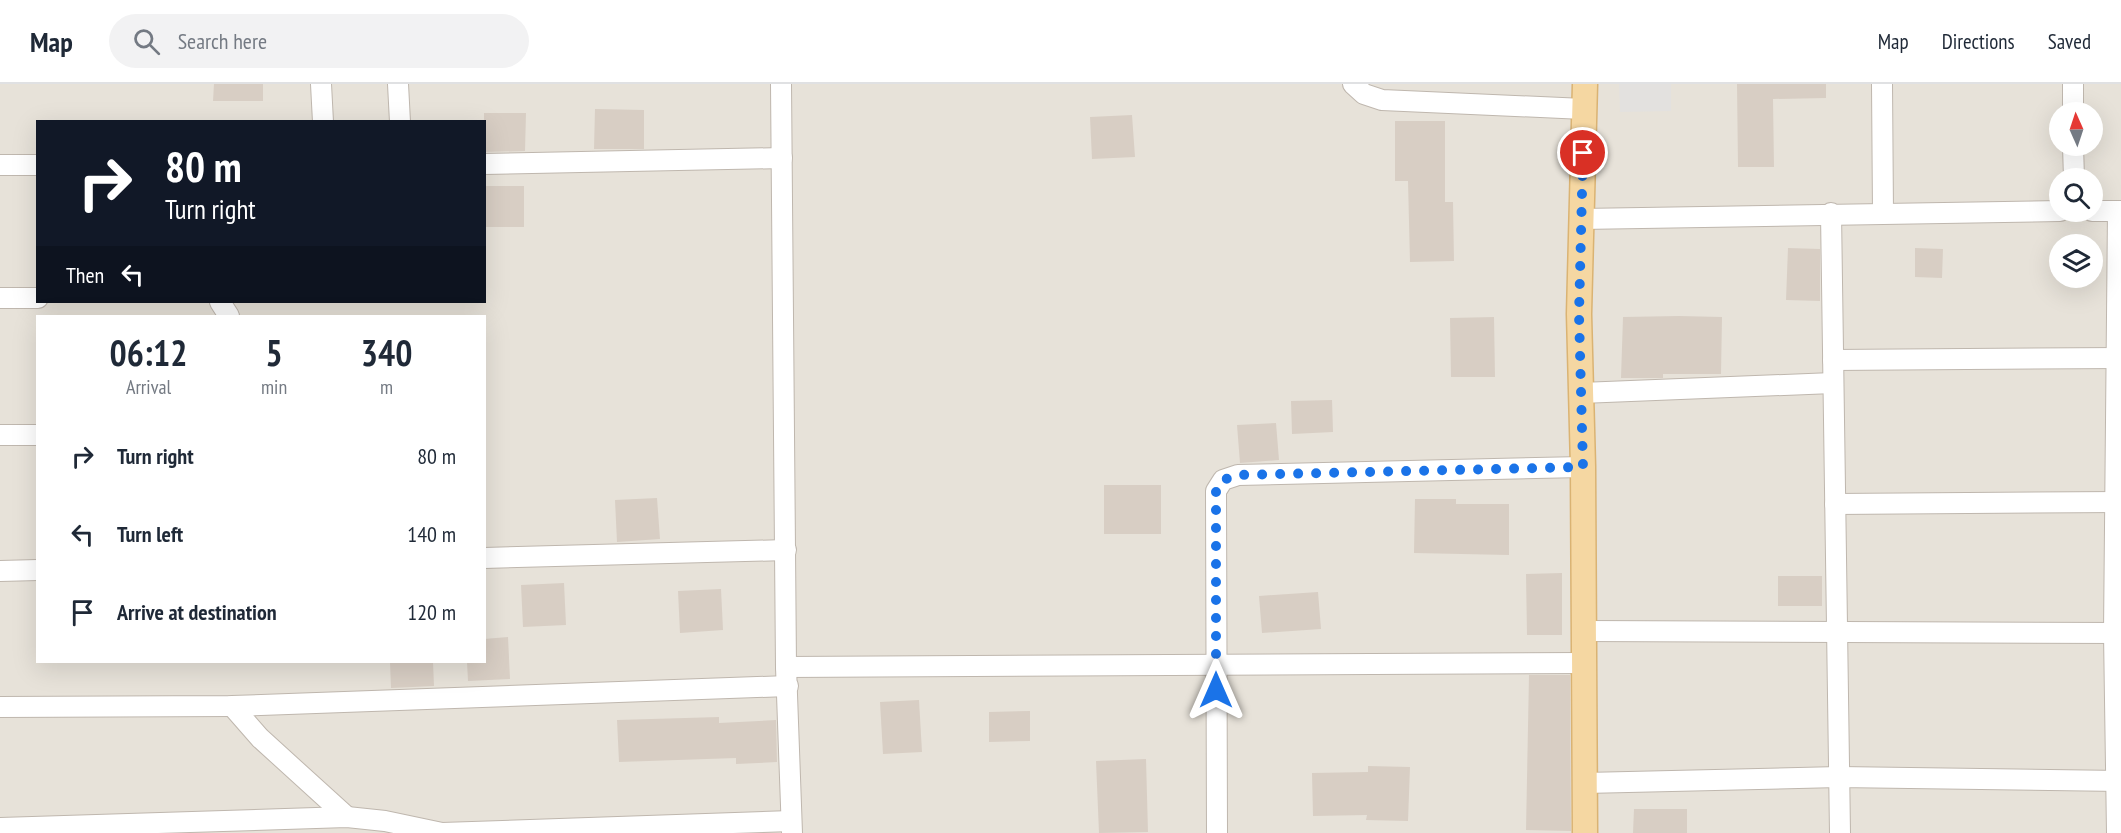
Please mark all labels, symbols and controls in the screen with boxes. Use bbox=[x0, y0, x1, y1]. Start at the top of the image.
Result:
search box bbox=[109, 14, 529, 68]
text: Map bbox=[30, 23, 73, 60]
icon: search bbox=[130, 25, 163, 58]
text: Search here bbox=[178, 27, 267, 55]
text: Map bbox=[1878, 28, 1909, 55]
text: Directions bbox=[1942, 28, 2015, 55]
text: Saved bbox=[2048, 28, 2091, 55]
north arrow bbox=[2049, 102, 2103, 156]
map controls bbox=[2049, 102, 2103, 288]
pin bbox=[1557, 127, 1608, 178]
icon: arrive bbox=[1566, 136, 1599, 169]
text: 80 m bbox=[165, 139, 242, 194]
icon: right bbox=[66, 144, 144, 222]
button: search bbox=[2049, 168, 2103, 222]
text: Turn right bbox=[165, 192, 256, 226]
button: layers bbox=[2049, 234, 2103, 288]
icon: left bbox=[116, 258, 149, 291]
text: Then bbox=[66, 261, 104, 289]
text: 06:12 bbox=[110, 329, 187, 376]
text: 5 bbox=[265, 329, 283, 376]
text: 340 bbox=[361, 329, 412, 376]
text: Arrival bbox=[126, 374, 171, 400]
text: min bbox=[261, 374, 287, 400]
text: m bbox=[380, 374, 393, 400]
icon: right bbox=[66, 440, 99, 473]
text: Turn right bbox=[117, 442, 194, 470]
text: 80 m bbox=[417, 442, 456, 470]
icon: left bbox=[66, 518, 99, 551]
text: Turn left bbox=[117, 520, 183, 548]
text: 140 m bbox=[407, 520, 456, 548]
icon: arrive bbox=[66, 596, 99, 629]
text: Arrive at destination bbox=[117, 598, 277, 626]
text: 120 m bbox=[407, 598, 456, 626]
position arrow bbox=[1184, 658, 1248, 722]

